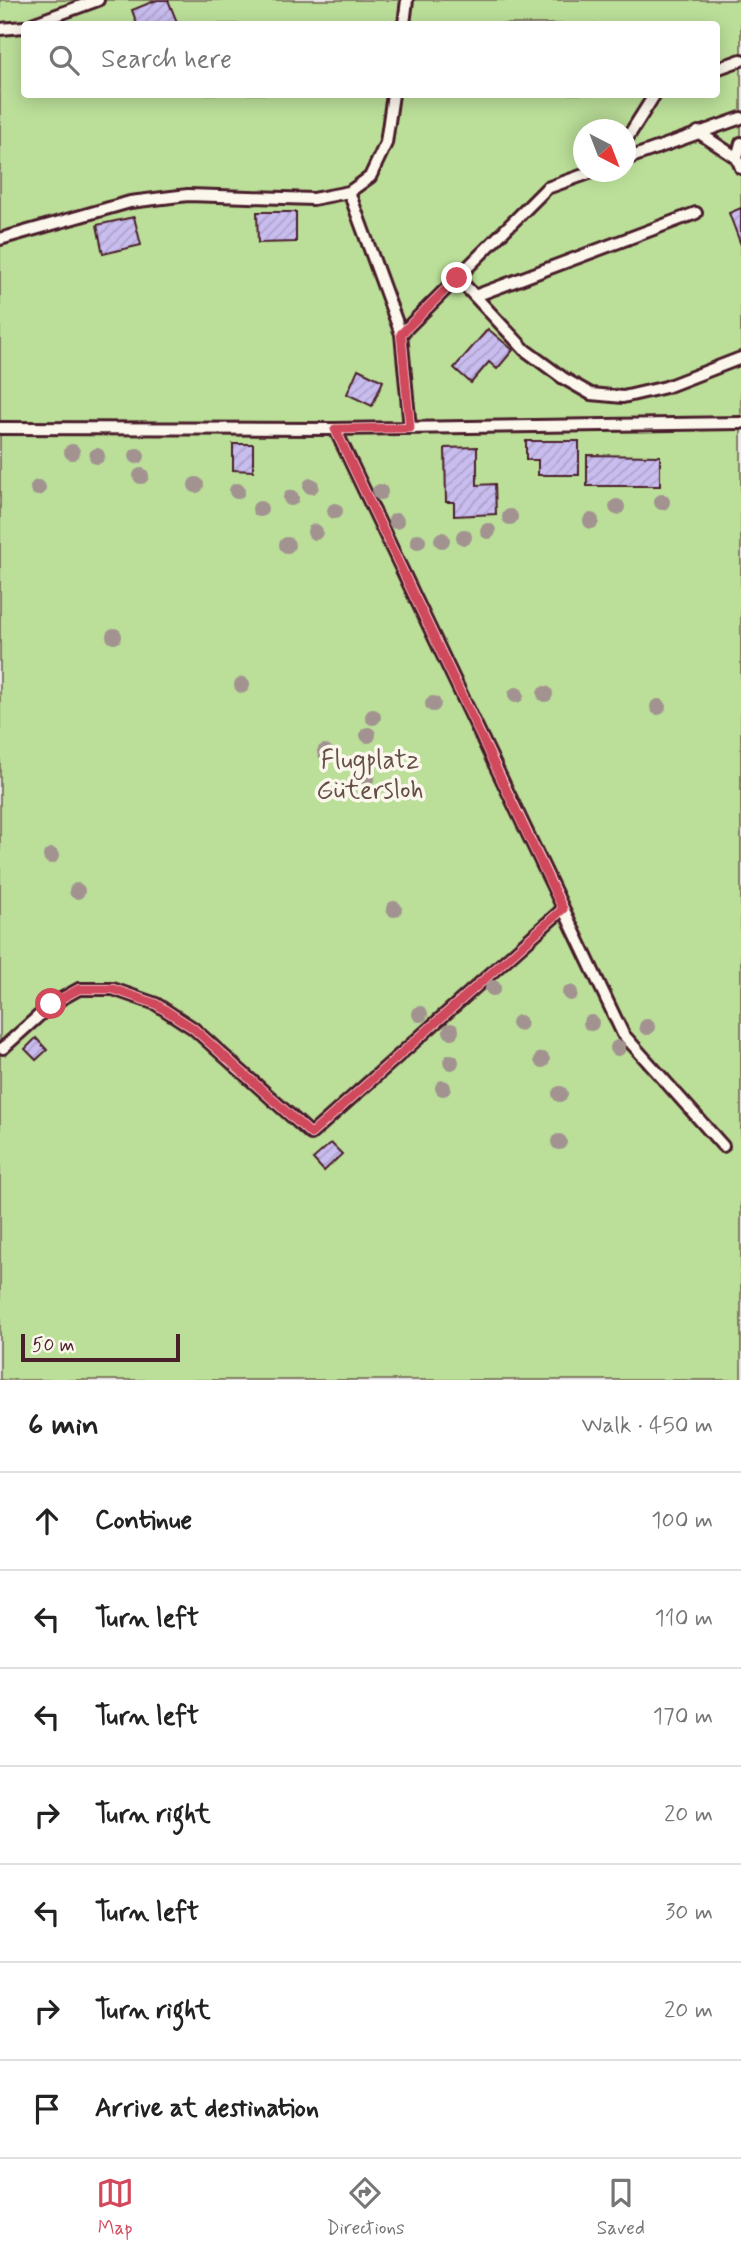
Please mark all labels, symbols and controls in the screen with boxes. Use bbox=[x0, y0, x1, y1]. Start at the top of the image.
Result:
search box bbox=[21, 21, 720, 98]
icon: search bbox=[45, 41, 83, 79]
text: Search here bbox=[101, 43, 232, 77]
north arrow bbox=[573, 119, 636, 182]
route end bbox=[441, 262, 472, 293]
park label: Flugplatz Gütersloh bbox=[316, 744, 424, 808]
route start bbox=[35, 988, 66, 1019]
scale bar bbox=[21, 1331, 180, 1363]
text: 50 m bbox=[32, 1333, 75, 1358]
text: 6 min bbox=[28, 1406, 99, 1445]
text: Walk · 450 m bbox=[582, 1411, 713, 1441]
icon: ahead bbox=[28, 1502, 66, 1540]
text: Continue bbox=[95, 1504, 192, 1538]
text: 100 m bbox=[651, 1506, 713, 1536]
icon: left bbox=[28, 1600, 66, 1638]
text: Turn left bbox=[95, 1602, 199, 1636]
text: 110 m bbox=[654, 1604, 713, 1634]
icon: left bbox=[28, 1698, 66, 1736]
text: Turn left bbox=[95, 1700, 199, 1734]
text: 170 m bbox=[653, 1702, 713, 1732]
icon: right bbox=[28, 1796, 66, 1834]
text: Turn right bbox=[95, 1798, 211, 1832]
text: 20 m bbox=[664, 1800, 713, 1830]
icon: left bbox=[28, 1894, 66, 1932]
text: Turn left bbox=[95, 1896, 199, 1930]
text: 30 m bbox=[665, 1898, 713, 1928]
icon: right bbox=[28, 1992, 66, 2030]
text: Turn right bbox=[95, 1994, 211, 2028]
text: 20 m bbox=[664, 1996, 713, 2026]
icon: arrive bbox=[28, 2090, 66, 2128]
text: Arrive at destination bbox=[95, 2092, 319, 2126]
tab: Map bbox=[96, 2174, 134, 2241]
tab: Directions bbox=[326, 2174, 405, 2241]
tab: Saved bbox=[597, 2174, 645, 2241]

